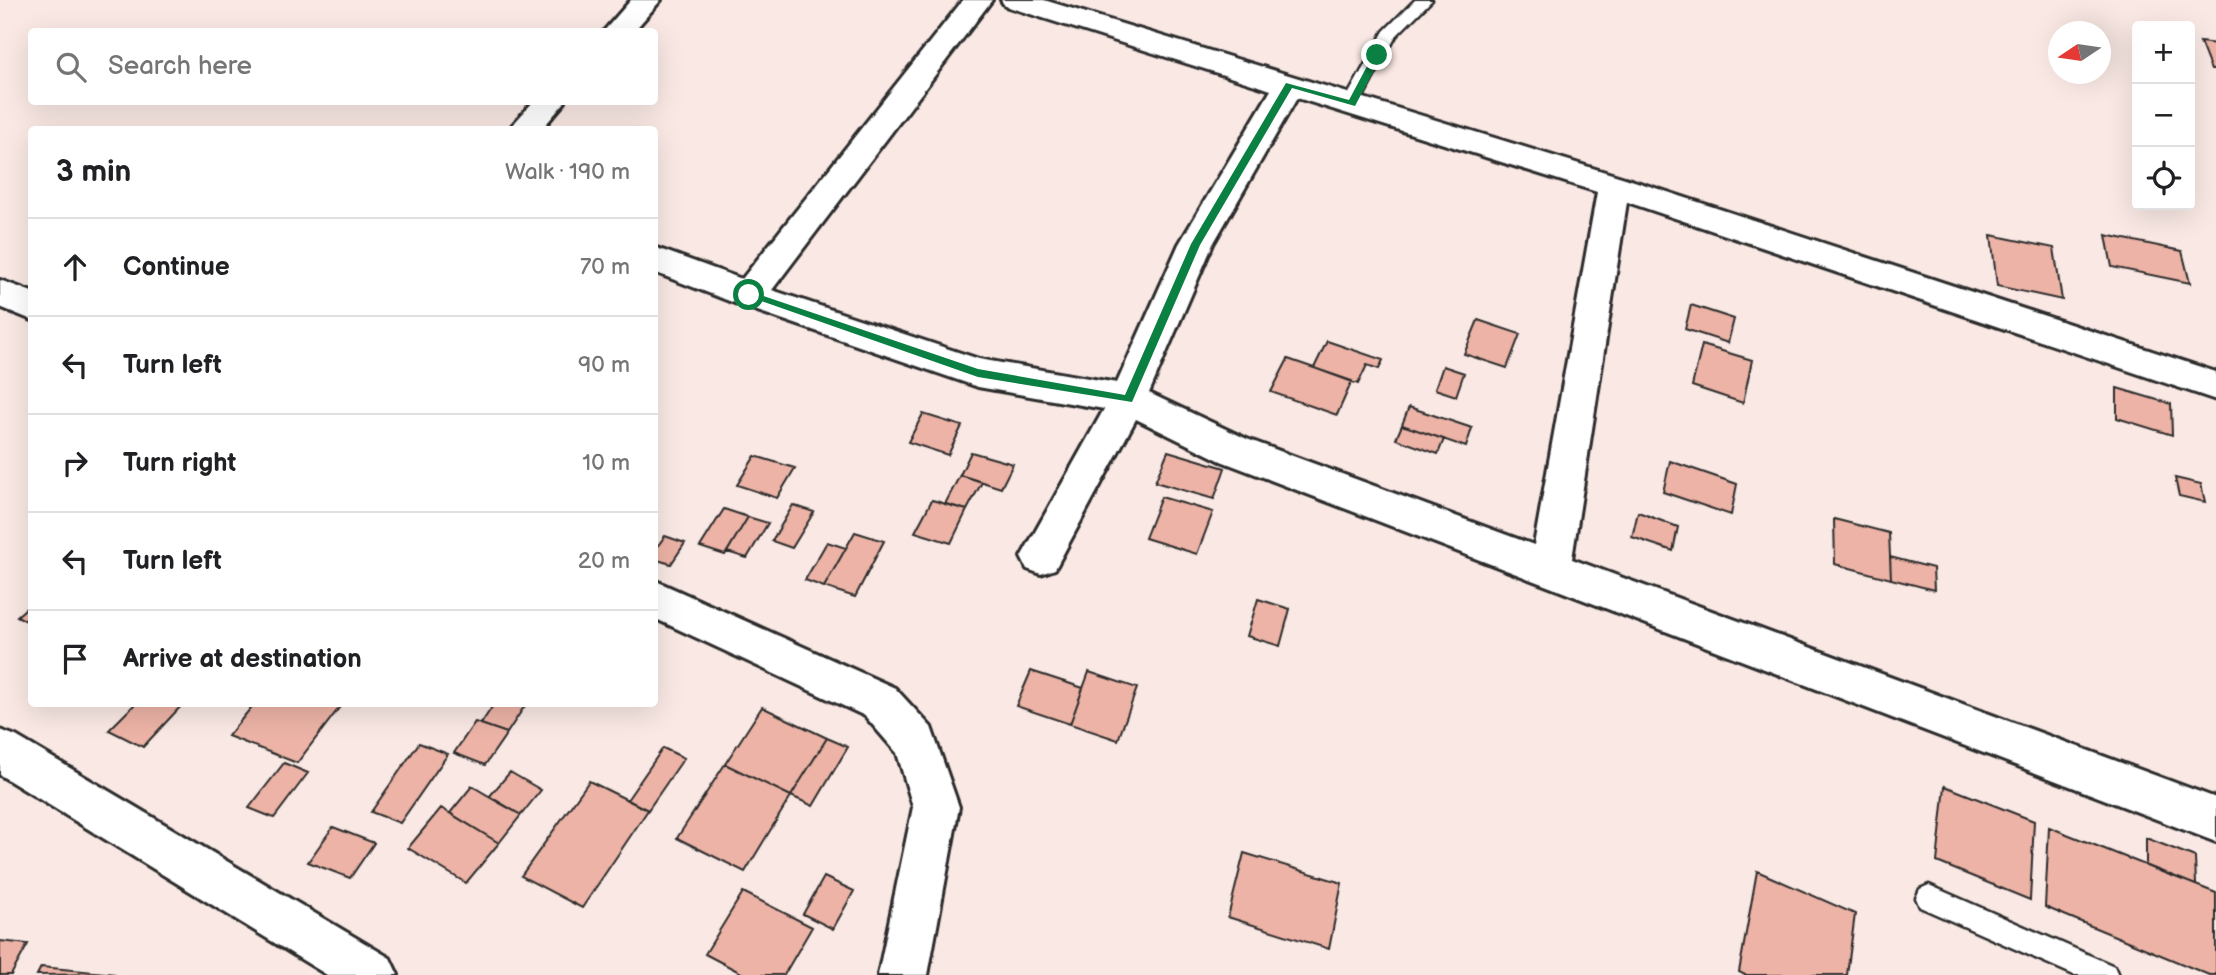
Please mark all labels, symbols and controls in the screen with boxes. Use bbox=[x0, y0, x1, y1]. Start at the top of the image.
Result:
north arrow bbox=[2048, 21, 2111, 84]
map controls bbox=[2132, 21, 2195, 210]
button: + bbox=[2132, 21, 2195, 84]
search box bbox=[28, 28, 658, 105]
route end bbox=[1361, 39, 1392, 70]
icon: search bbox=[52, 48, 90, 86]
text: Search here bbox=[108, 51, 252, 82]
button: − bbox=[2132, 84, 2195, 147]
button: locate bbox=[2132, 147, 2195, 210]
text: 3 min bbox=[56, 154, 131, 190]
text: Walk · 190 m bbox=[505, 158, 630, 186]
icon: ahead bbox=[56, 248, 94, 286]
text: Continue bbox=[123, 252, 230, 283]
text: 70 m bbox=[580, 253, 630, 281]
route start bbox=[733, 279, 764, 310]
icon: left bbox=[56, 346, 94, 384]
text: Turn left bbox=[123, 350, 222, 381]
text: 90 m bbox=[578, 351, 630, 379]
icon: right bbox=[56, 444, 94, 482]
text: Turn right bbox=[123, 448, 236, 479]
text: 10 m bbox=[582, 449, 630, 477]
icon: left bbox=[56, 542, 94, 580]
text: Turn left bbox=[123, 546, 222, 577]
text: 20 m bbox=[578, 547, 630, 575]
icon: arrive bbox=[56, 640, 94, 678]
text: Arrive at destination bbox=[123, 644, 362, 675]

